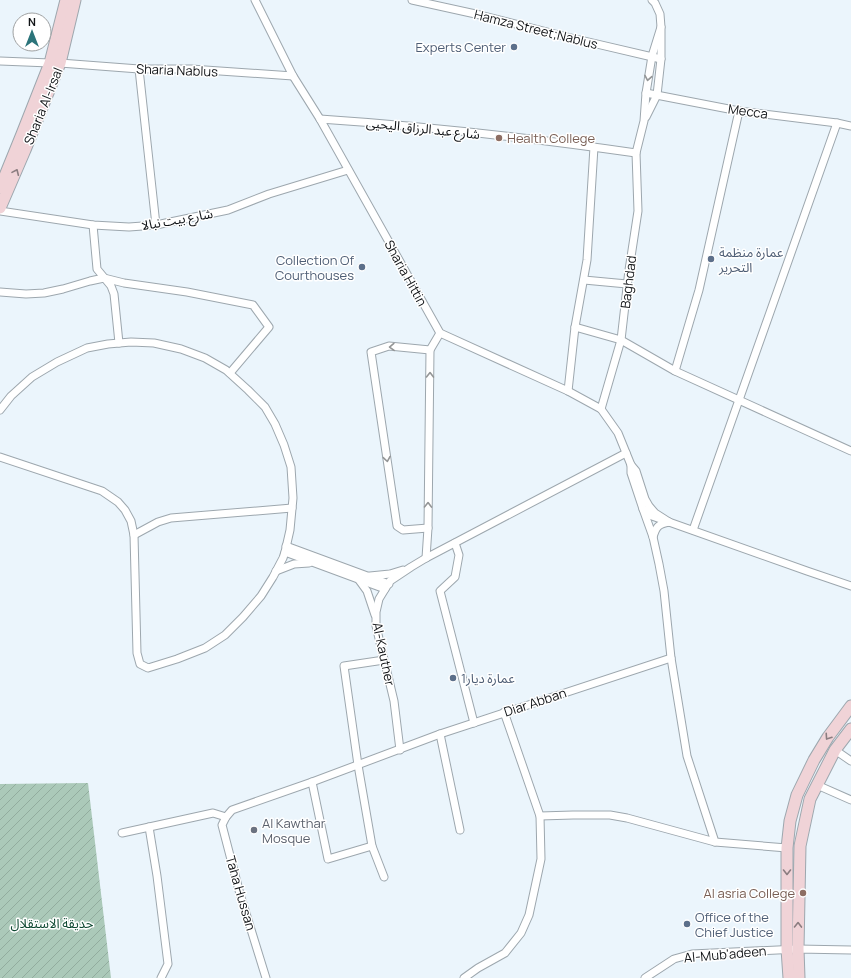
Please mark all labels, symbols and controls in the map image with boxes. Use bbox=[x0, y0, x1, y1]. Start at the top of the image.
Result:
street label: Hamza Street;Nablus bbox=[472, 5, 600, 53]
north arrow bbox=[12, 12, 52, 52]
text: N bbox=[28, 14, 36, 29]
place label: Experts Center bbox=[415, 38, 506, 56]
marker: Experts Center bbox=[509, 42, 519, 52]
street label: Sharia Nablus bbox=[136, 60, 218, 80]
street label: Sharia Al-Irsal bbox=[19, 65, 67, 147]
one-way arrow bbox=[645, 75, 653, 81]
street label: Mecca bbox=[727, 99, 769, 123]
street label: شارع عبد الرزاق اليحيى bbox=[365, 113, 481, 145]
place label: Health College bbox=[507, 129, 596, 147]
marker: Health College bbox=[494, 133, 504, 143]
one-way arrow bbox=[11, 169, 19, 176]
street label: شارع بيت نبالا bbox=[140, 204, 215, 236]
street label: Sharia Hittin bbox=[380, 237, 432, 309]
place label: عمارة منظمة التحرير bbox=[718, 243, 784, 276]
place label: Collection Of Courthouses bbox=[275, 251, 354, 284]
street label: Baghdad bbox=[616, 254, 640, 310]
marker: عمارة منظمة التحرير bbox=[706, 254, 716, 264]
marker: Collection Of Courthouses bbox=[357, 262, 367, 272]
one-way arrow bbox=[388, 343, 394, 351]
one-way arrow bbox=[426, 372, 434, 378]
one-way arrow bbox=[382, 456, 391, 462]
one-way arrow bbox=[424, 502, 432, 508]
street label: Al-Kauther bbox=[368, 621, 400, 688]
place label: عمارة ديار1 bbox=[461, 669, 515, 687]
marker: عمارة ديار1 bbox=[448, 673, 458, 683]
street label: Diar Abban bbox=[501, 683, 569, 721]
one-way arrow bbox=[825, 733, 833, 740]
place label: Al Kawthar Mosque bbox=[262, 814, 326, 847]
marker: Al Kawthar Mosque bbox=[249, 825, 259, 835]
street label: Taha Hussan bbox=[222, 854, 260, 932]
one-way arrow bbox=[783, 869, 791, 875]
place label: Al asria College bbox=[704, 884, 795, 902]
marker: Al asria College bbox=[798, 888, 808, 898]
place label: Office of the Chief Justice bbox=[695, 908, 774, 941]
park label: حديقة الاستقلال bbox=[11, 914, 94, 932]
marker: Office of the Chief Justice bbox=[682, 919, 692, 929]
one-way arrow bbox=[794, 922, 802, 928]
street label: Al-Mub'adeen bbox=[683, 941, 767, 967]

